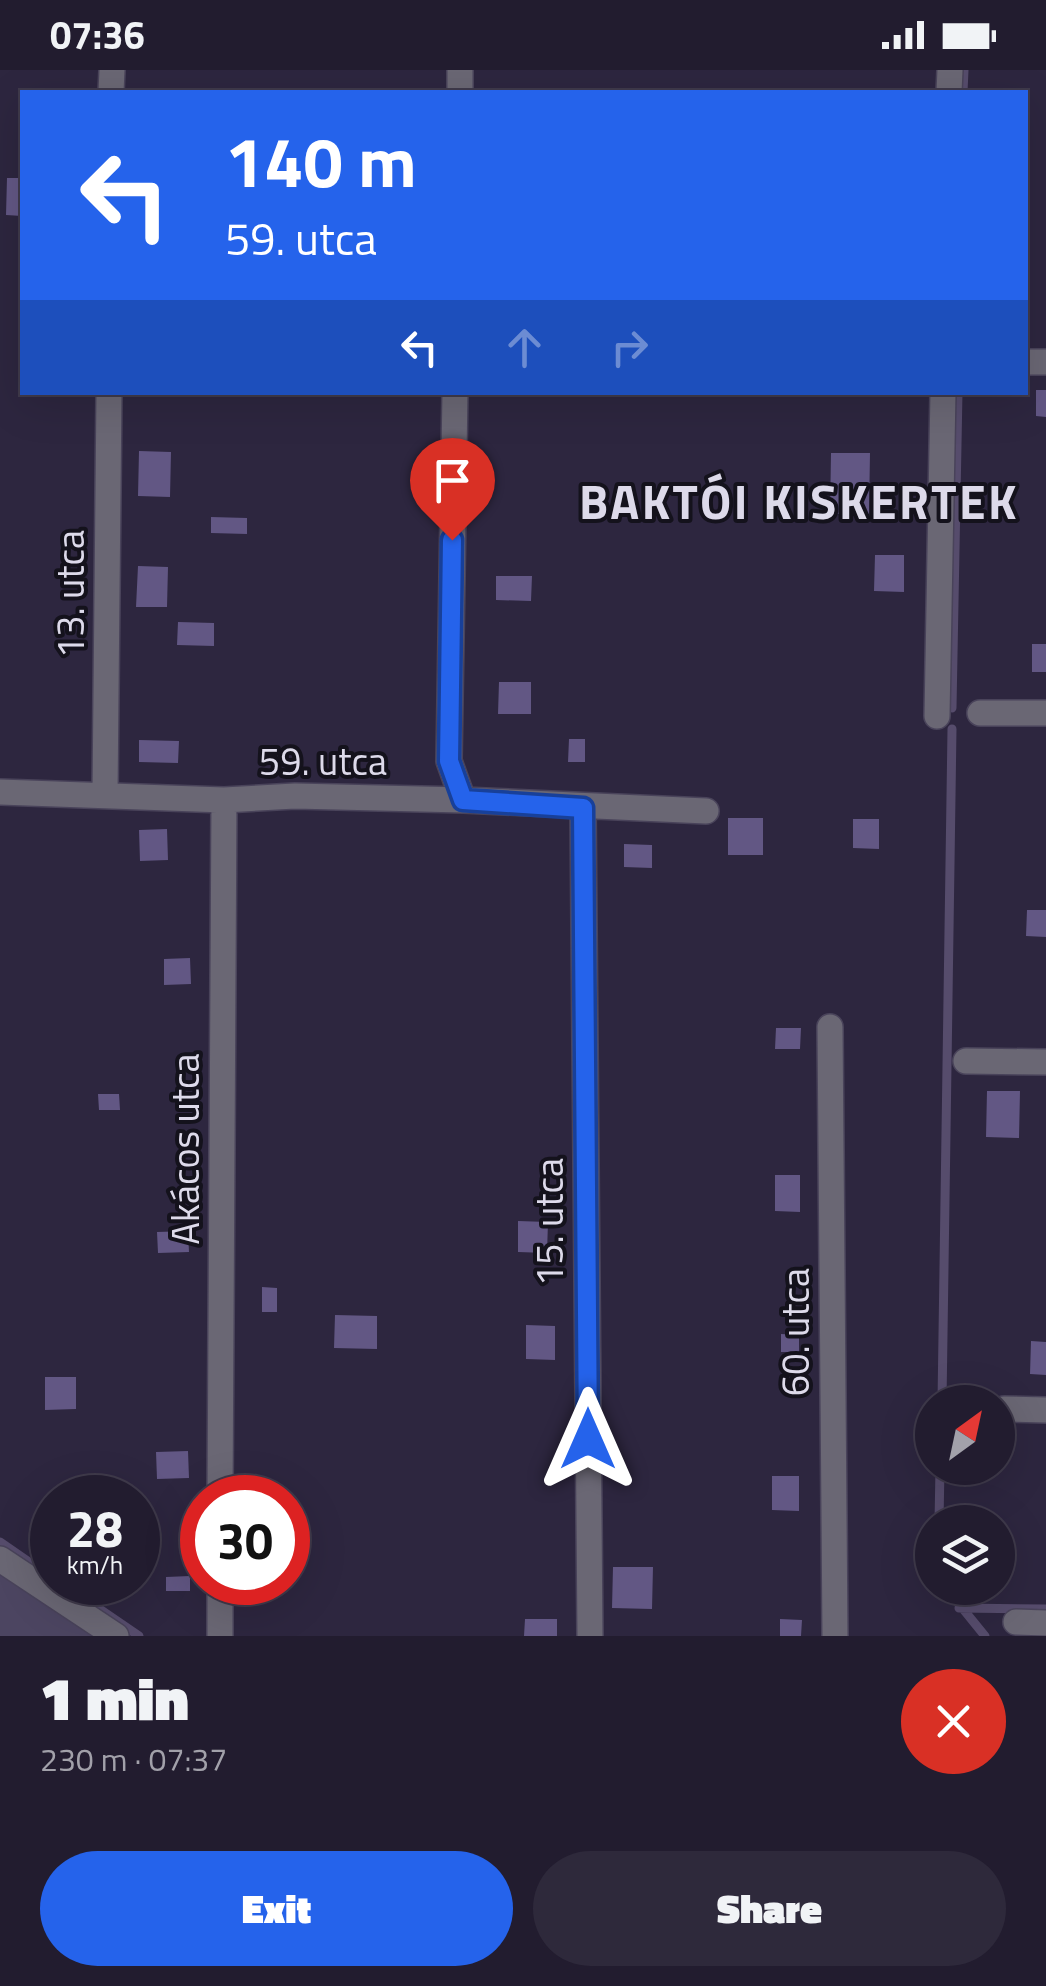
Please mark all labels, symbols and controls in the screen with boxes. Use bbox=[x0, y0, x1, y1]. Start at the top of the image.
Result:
text: 07:36 bbox=[50, 6, 145, 64]
text: 140 m bbox=[225, 108, 417, 214]
icon: left bbox=[60, 130, 190, 260]
text: 59. utca bbox=[225, 204, 377, 272]
icon: left bbox=[392, 320, 447, 375]
icon: ahead bbox=[497, 320, 552, 375]
icon: right bbox=[602, 320, 657, 375]
pin bbox=[410, 438, 495, 541]
icon: arrive bbox=[425, 453, 480, 508]
district label: BAKTÓI KISKERTEK bbox=[579, 465, 1019, 538]
street label: 13. utca bbox=[41, 530, 99, 658]
street label: 59. utca bbox=[259, 732, 387, 790]
street label: Akácos utca bbox=[156, 1053, 214, 1245]
street label: 15. utca bbox=[520, 1158, 578, 1286]
street label: 60. utca bbox=[766, 1268, 824, 1396]
north arrow bbox=[915, 1385, 1015, 1485]
map controls bbox=[915, 1385, 1015, 1605]
position arrow bbox=[536, 1387, 640, 1491]
speed limit sign: 30 bbox=[180, 1475, 310, 1605]
text: 28 bbox=[67, 1490, 123, 1566]
button: layers bbox=[915, 1505, 1015, 1605]
text: km/h bbox=[67, 1546, 123, 1584]
text: 1 min bbox=[40, 1652, 189, 1743]
button: close bbox=[901, 1669, 1006, 1774]
text: 230 m · 07:37 bbox=[40, 1735, 227, 1783]
button: Exit bbox=[40, 1851, 513, 1966]
button: Share bbox=[533, 1851, 1006, 1966]

